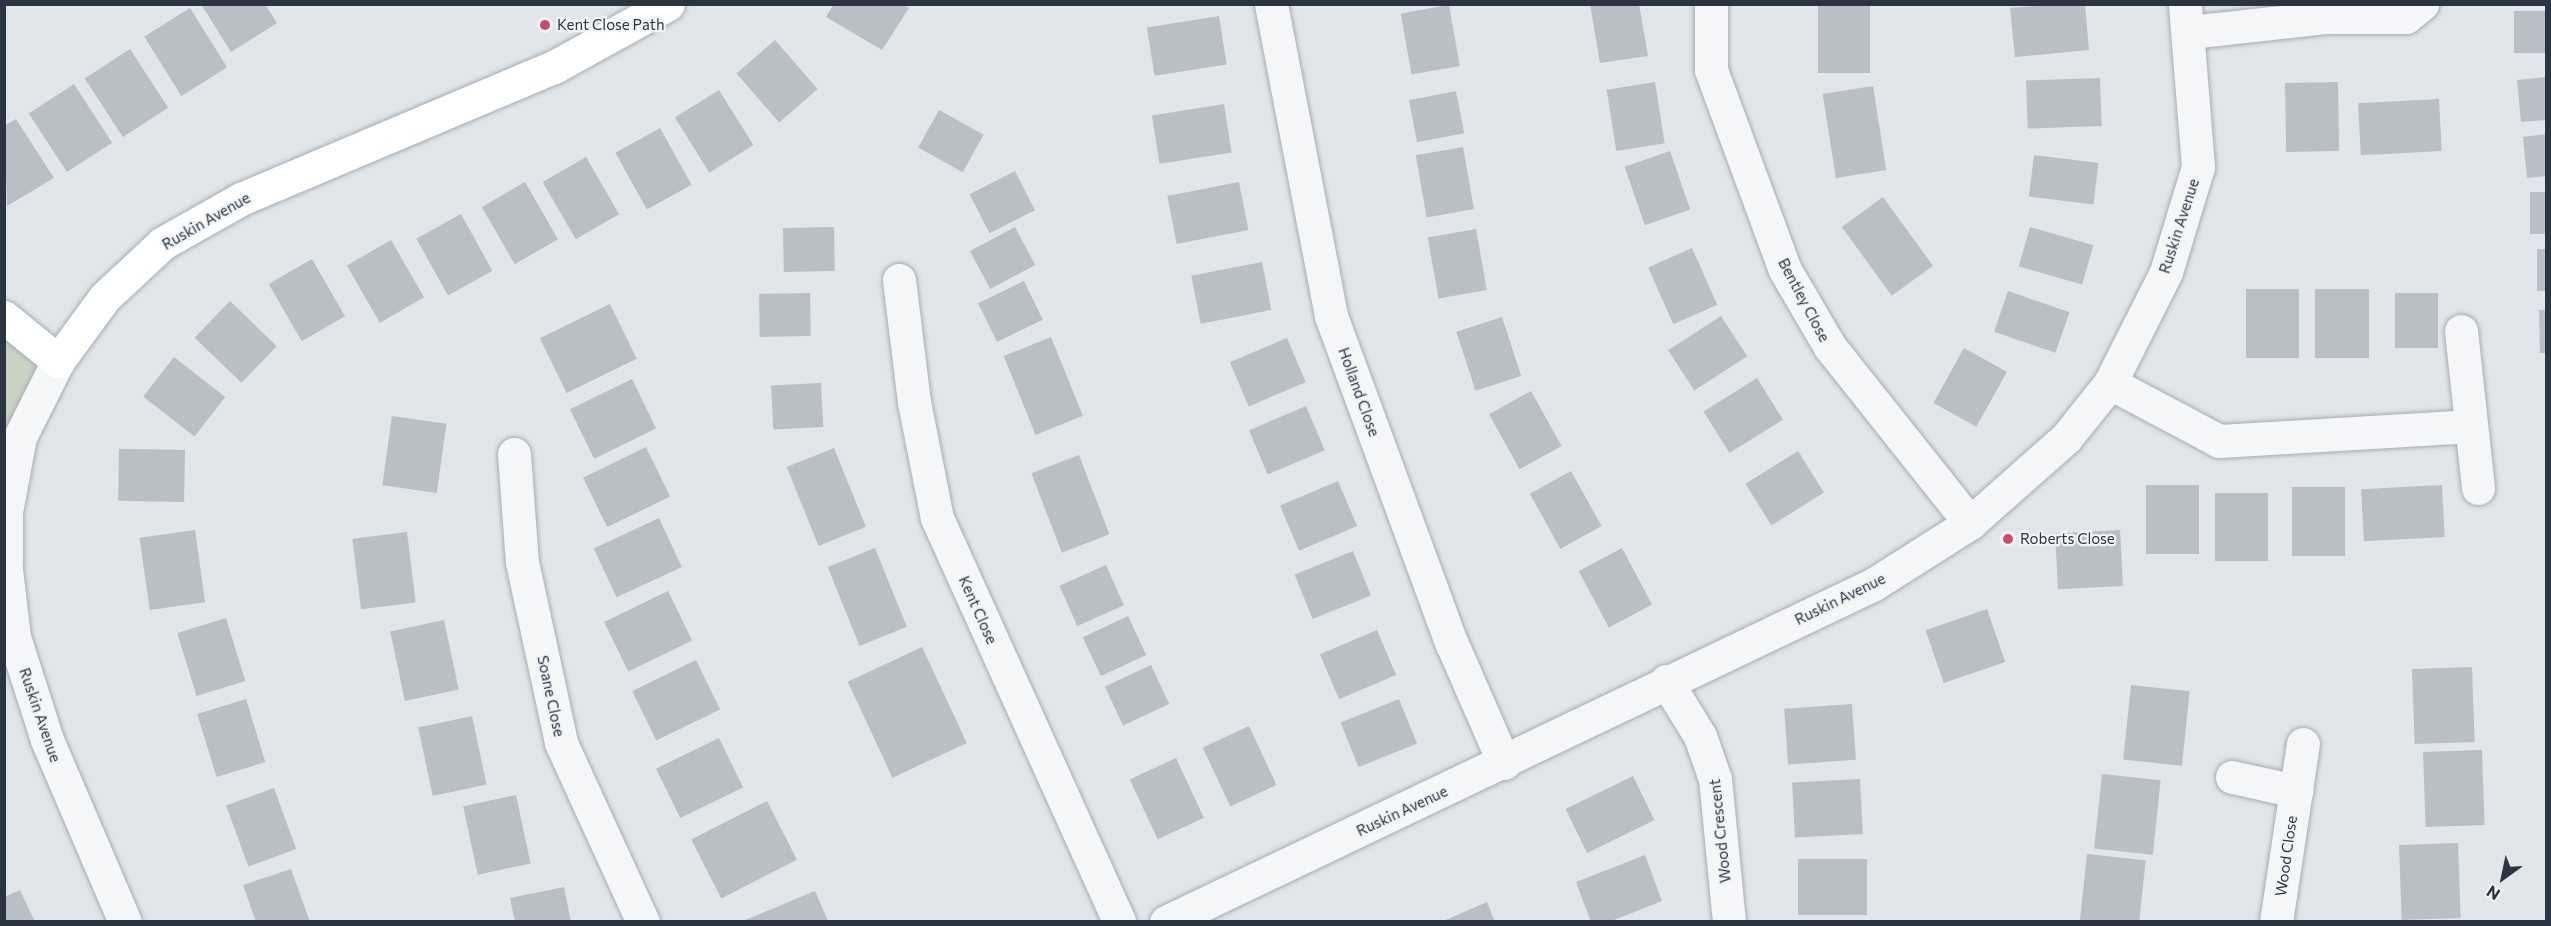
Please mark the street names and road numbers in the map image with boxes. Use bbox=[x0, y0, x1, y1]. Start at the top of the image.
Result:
street label: Ruskin Avenue bbox=[2155, 176, 2203, 276]
street label: Ruskin Avenue bbox=[159, 189, 253, 253]
street label: Bentley Close bbox=[1774, 255, 1834, 345]
street label: Holland Close bbox=[1335, 345, 1383, 439]
street label: Ruskin Avenue bbox=[1792, 569, 1888, 629]
street label: Kent Close bbox=[955, 573, 1001, 647]
street label: Soane Close bbox=[534, 654, 568, 738]
street label: Ruskin Avenue bbox=[15, 665, 65, 765]
street label: Wood Crescent bbox=[1706, 778, 1734, 884]
street label: Ruskin Avenue bbox=[1354, 782, 1450, 840]
street label: Wood Close bbox=[2271, 814, 2301, 898]

